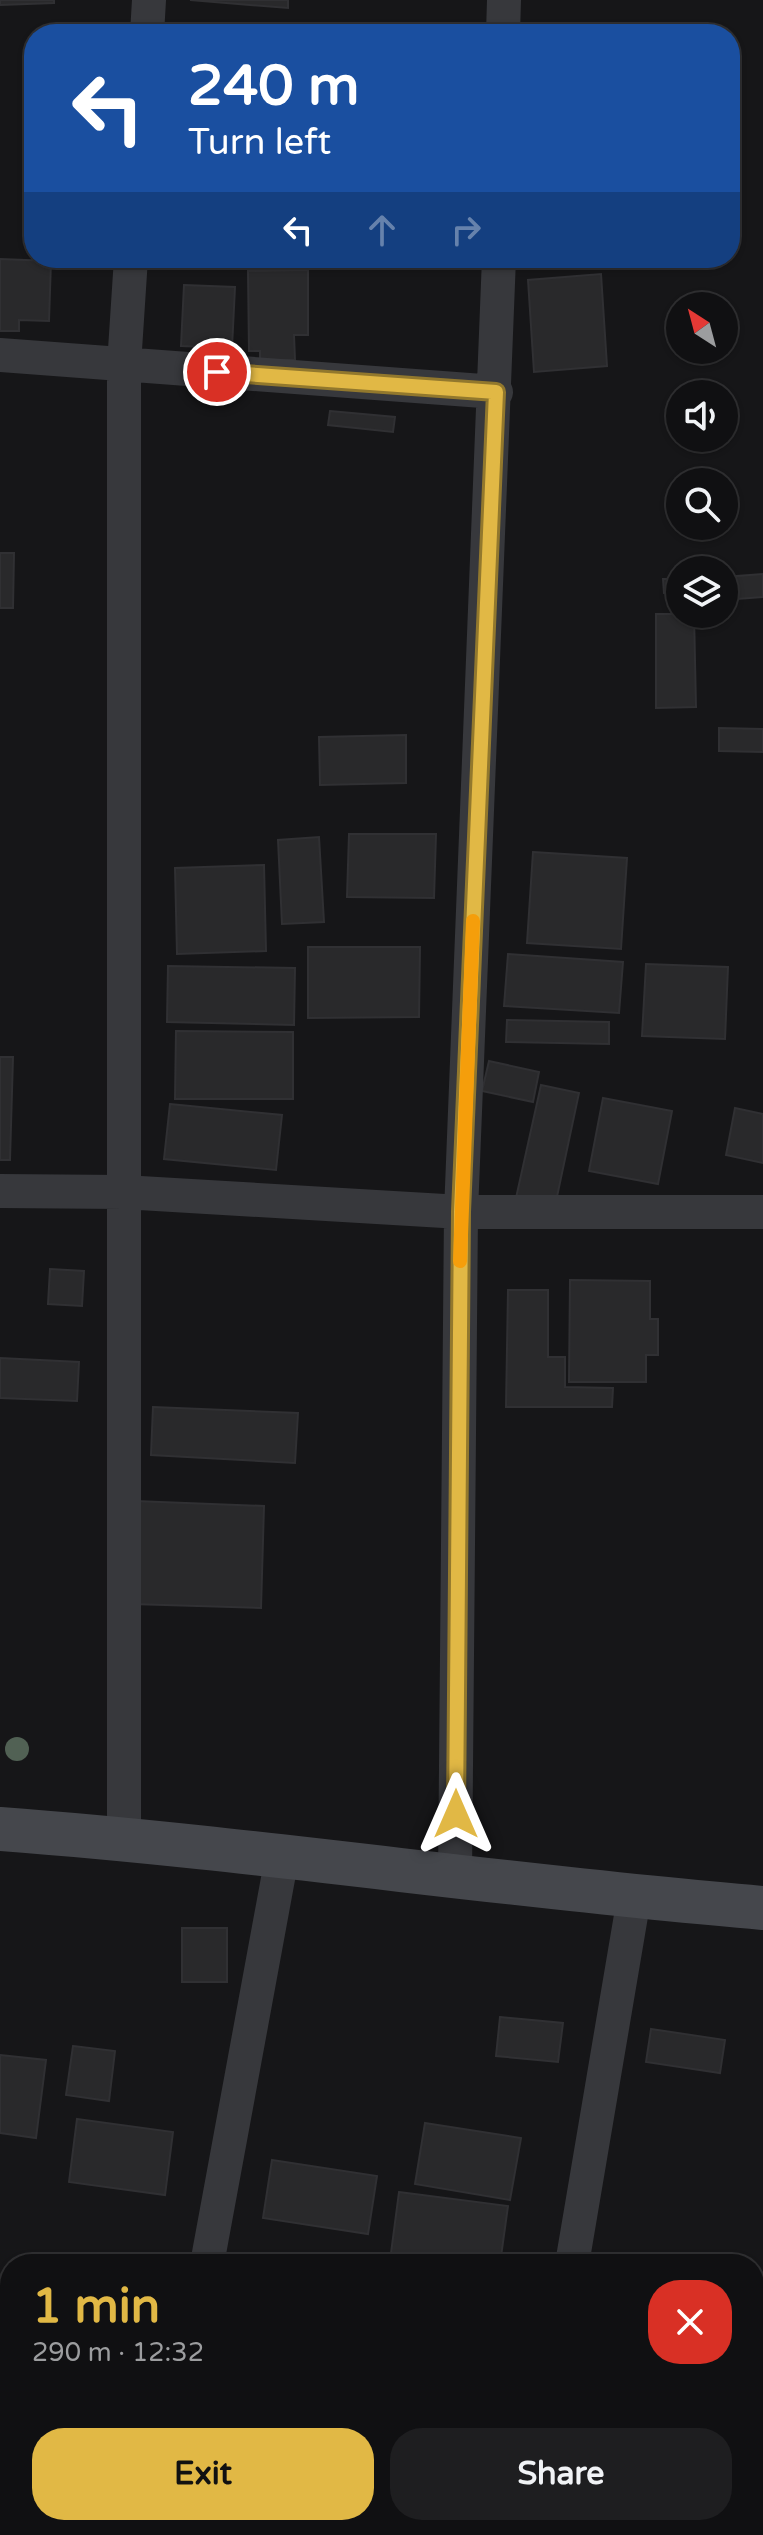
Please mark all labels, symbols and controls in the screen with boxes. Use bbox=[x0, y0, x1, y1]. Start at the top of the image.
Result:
text: 240 m bbox=[188, 53, 359, 120]
icon: left bbox=[56, 56, 160, 160]
text: Turn left bbox=[188, 121, 331, 164]
icon: left bbox=[276, 208, 320, 252]
icon: ahead bbox=[360, 208, 404, 252]
icon: right bbox=[444, 208, 488, 252]
north arrow bbox=[666, 292, 738, 364]
map controls bbox=[666, 292, 738, 628]
pin bbox=[183, 338, 251, 406]
icon: arrive bbox=[195, 350, 239, 394]
button: sound bbox=[666, 380, 738, 452]
button: search bbox=[666, 468, 738, 540]
button: layers bbox=[666, 556, 738, 628]
position arrow bbox=[414, 1772, 498, 1856]
text: 1 min bbox=[32, 2278, 160, 2336]
button: close bbox=[648, 2280, 732, 2364]
text: 290 m · 12:32 bbox=[32, 2337, 204, 2368]
button: Exit bbox=[32, 2428, 374, 2520]
button: Share bbox=[390, 2428, 732, 2520]

